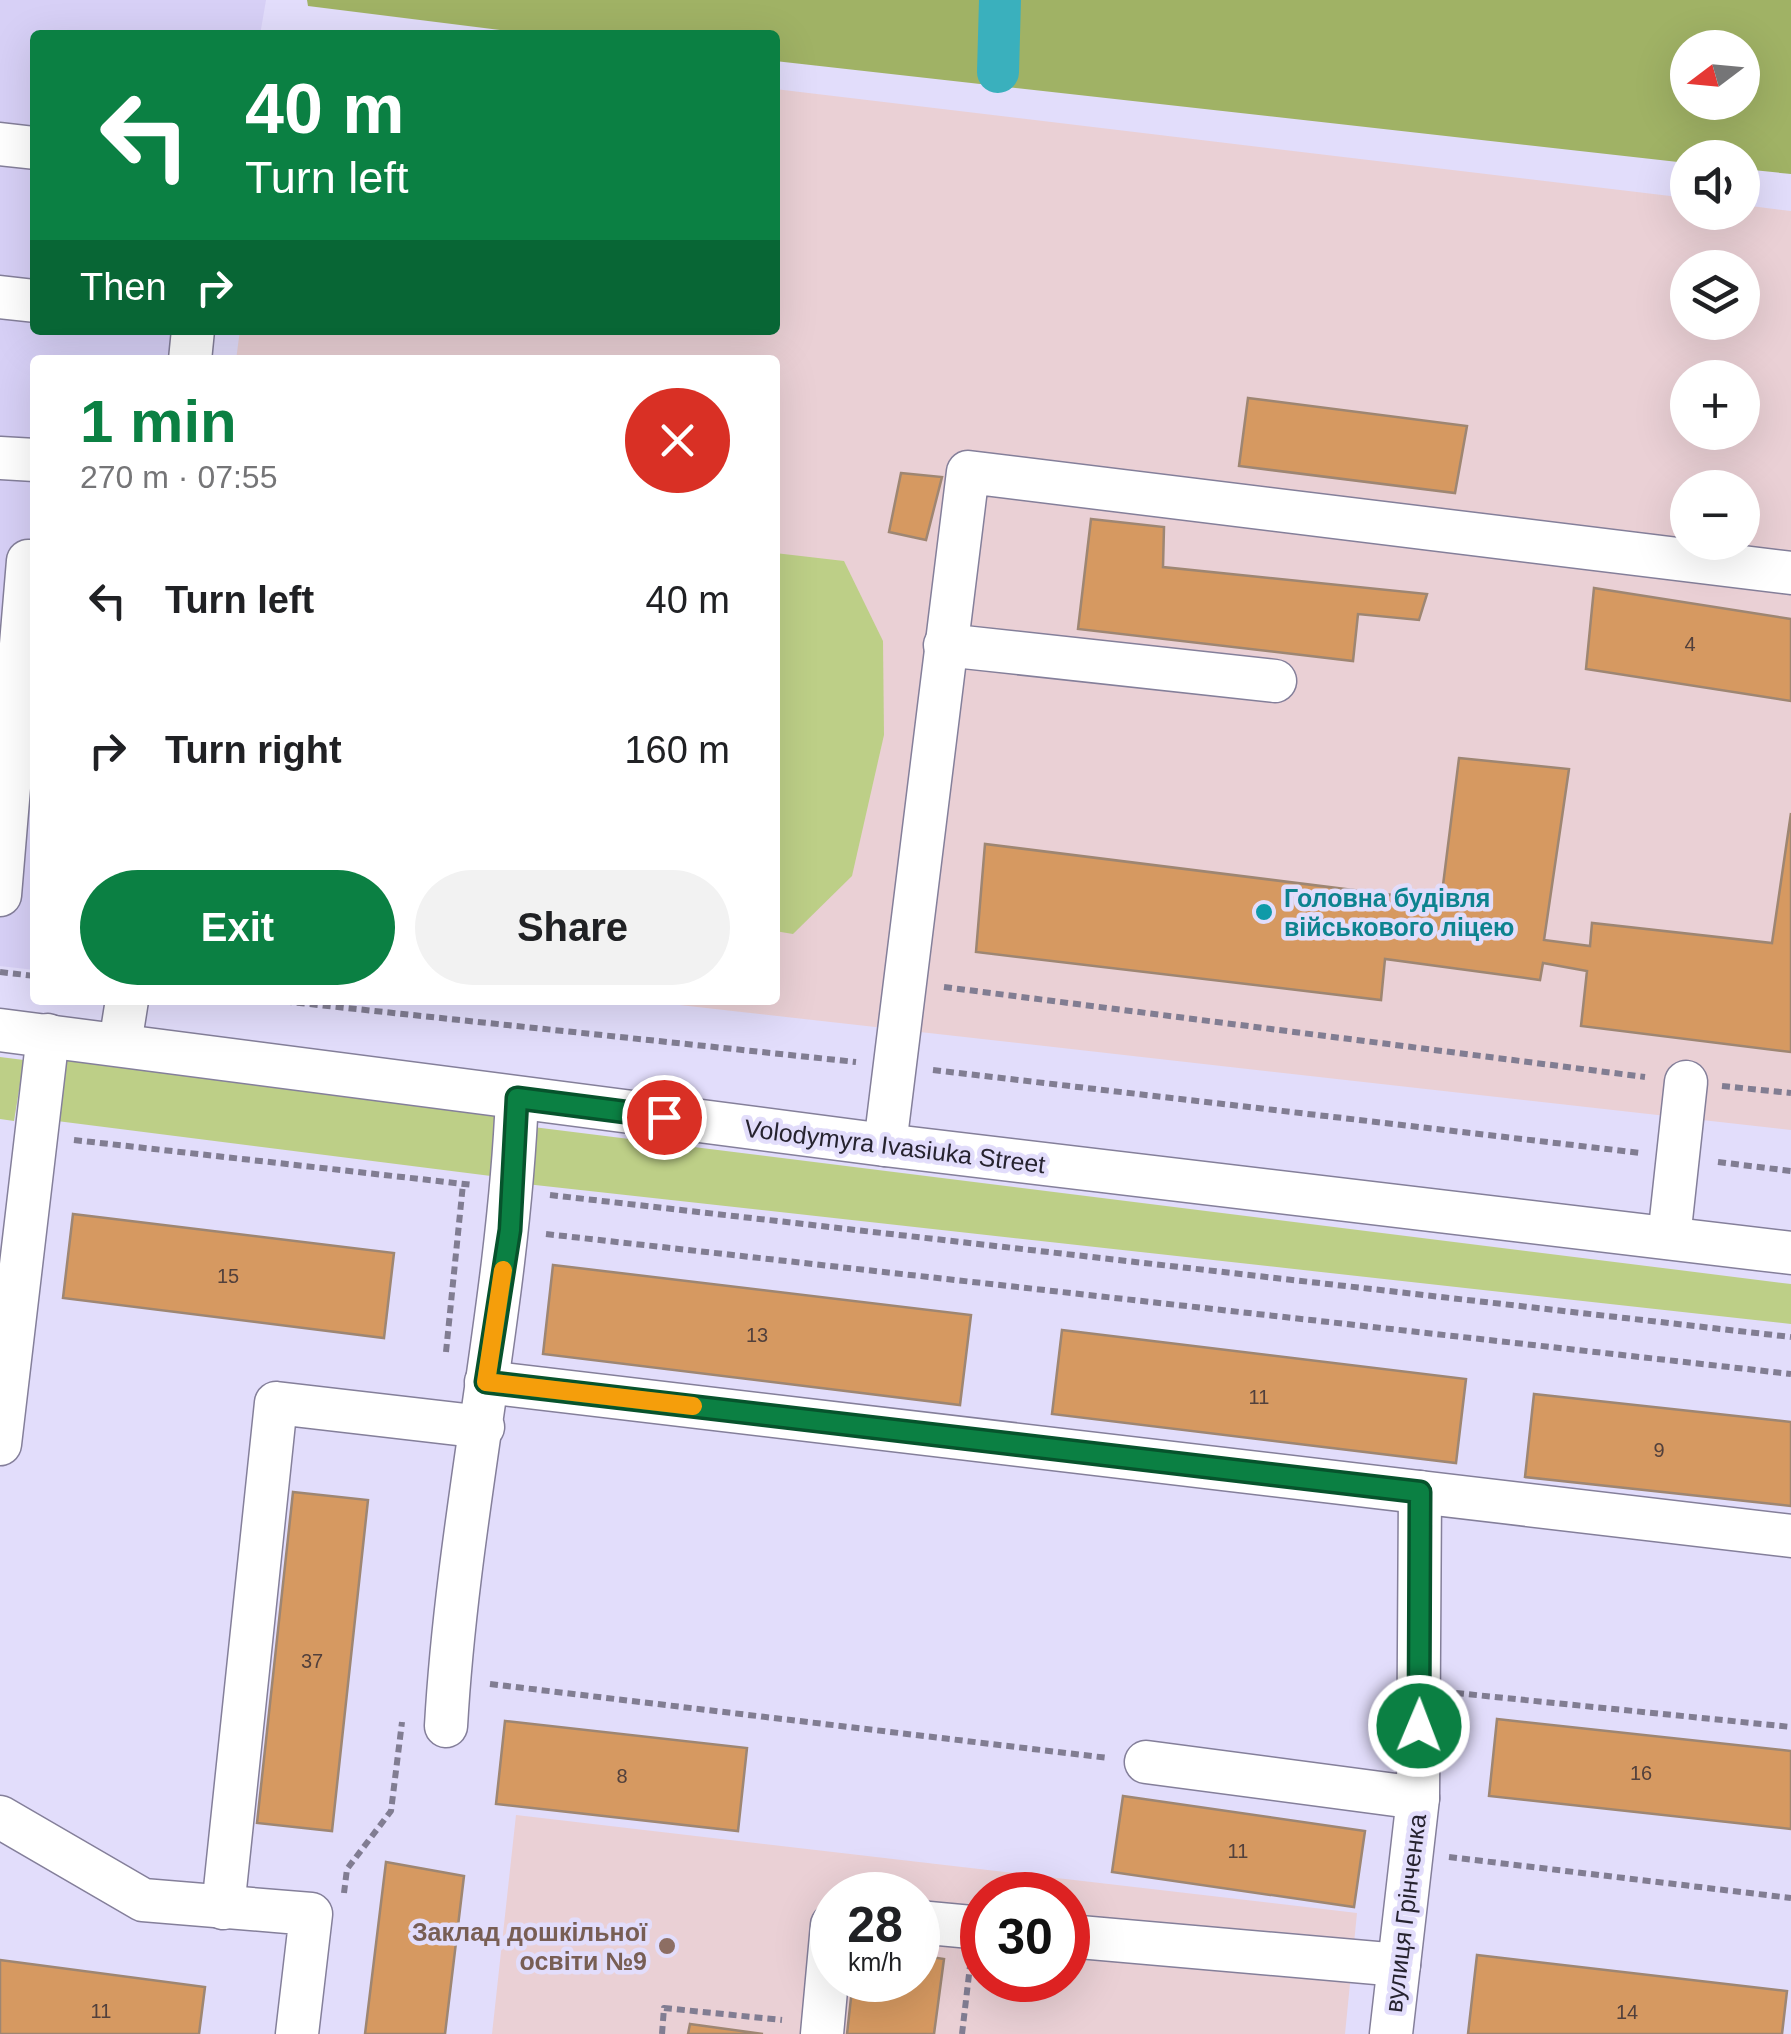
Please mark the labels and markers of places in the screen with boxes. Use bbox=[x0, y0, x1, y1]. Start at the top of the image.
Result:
place label: Головна будівля військового ліцею bbox=[1284, 884, 1514, 941]
marker: Головна будівля військового ліцею bbox=[1253, 901, 1275, 923]
pin bbox=[622, 1075, 707, 1160]
place label: Заклад дошкільної освіти №9 bbox=[412, 1918, 648, 1975]
marker: Заклад дошкільної освіти №9 bbox=[656, 1935, 678, 1957]

